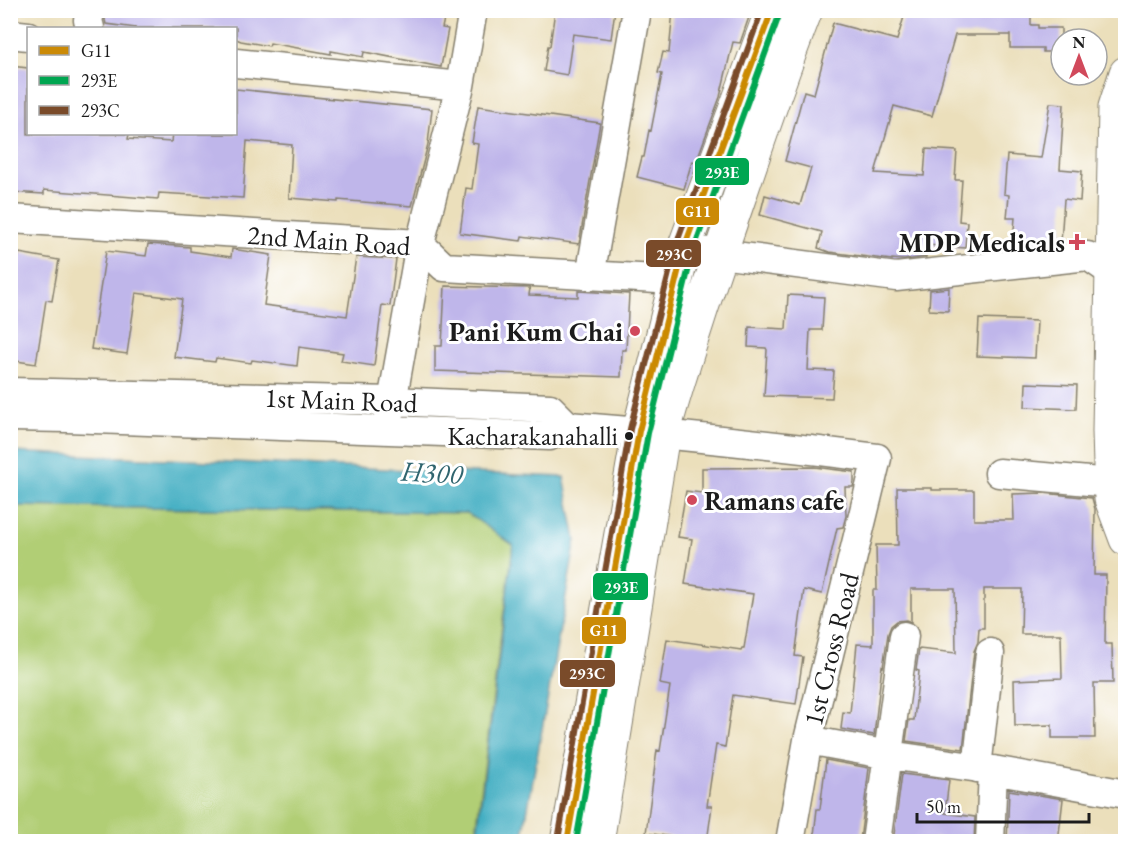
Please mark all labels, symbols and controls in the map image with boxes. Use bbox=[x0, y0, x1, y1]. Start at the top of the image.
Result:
legend bbox=[27, 27, 237, 135]
north arrow bbox=[1049, 27, 1109, 87]
text: N bbox=[1073, 32, 1086, 53]
text: G11 bbox=[81, 39, 111, 62]
text: 293E bbox=[81, 69, 117, 92]
text: 293C bbox=[81, 99, 120, 122]
line badge: 293E bbox=[694, 157, 750, 186]
text: 293E bbox=[705, 162, 739, 183]
line badge: G11 bbox=[675, 197, 720, 226]
text: G11 bbox=[683, 201, 711, 222]
street label: 2nd Main Road bbox=[246, 217, 412, 263]
place label: MDP Medicals bbox=[899, 225, 1065, 260]
marker: MDP Medicals bbox=[1070, 235, 1084, 249]
line badge: 293C bbox=[645, 239, 702, 268]
text: 293C bbox=[656, 244, 692, 265]
place label: Pani Kum Chai bbox=[449, 314, 623, 349]
marker: Pani Kum Chai bbox=[628, 324, 642, 338]
street label: 1st Main Road bbox=[264, 380, 418, 420]
place label: Kacharakanahalli bbox=[447, 419, 618, 453]
marker: Kacharakanahalli bbox=[623, 430, 635, 442]
water label: H300 bbox=[399, 452, 465, 492]
place label: Ramans cafe bbox=[704, 483, 844, 518]
marker: Ramans cafe bbox=[685, 493, 699, 507]
street label: 1st Cross Road bbox=[795, 569, 867, 729]
line badge: 293E bbox=[592, 572, 649, 601]
text: 293E bbox=[604, 577, 638, 598]
line badge: G11 bbox=[581, 616, 627, 645]
text: G11 bbox=[590, 620, 618, 641]
line badge: 293C bbox=[559, 659, 616, 688]
text: 293C bbox=[569, 663, 605, 684]
scale bar bbox=[917, 786, 1090, 824]
text: 50 m bbox=[926, 795, 961, 818]

